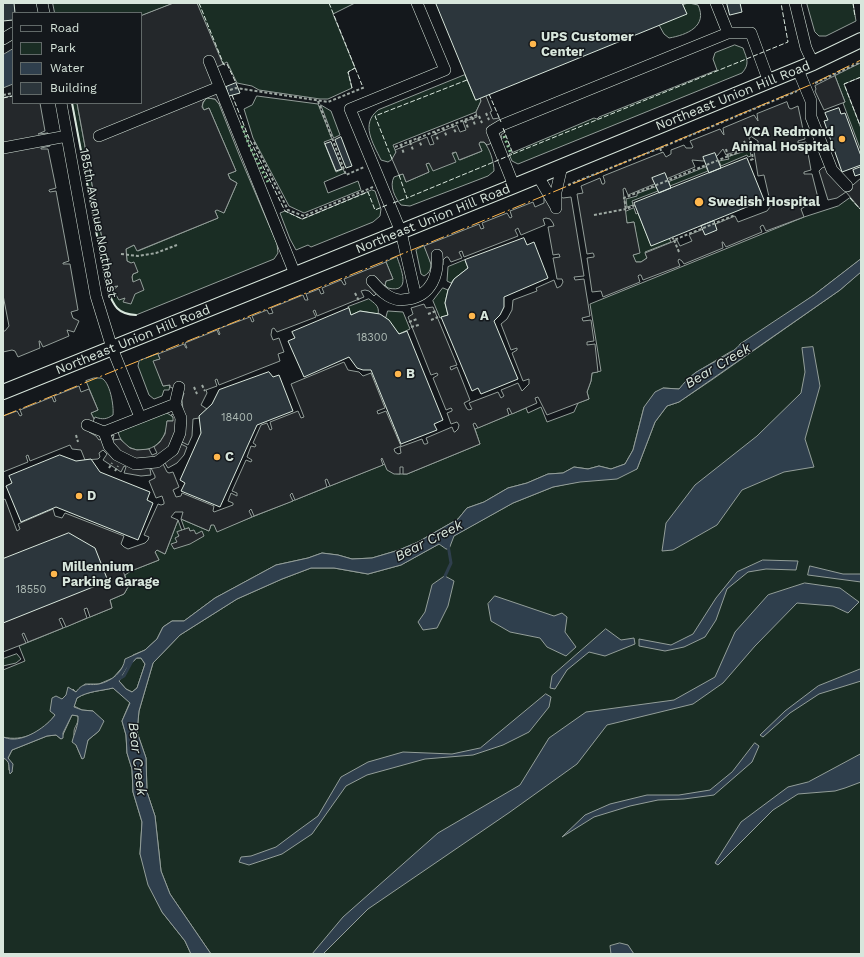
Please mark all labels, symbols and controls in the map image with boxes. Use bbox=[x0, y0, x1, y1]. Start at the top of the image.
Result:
legend bbox=[12, 12, 142, 104]
text: Road bbox=[50, 21, 79, 35]
place label: UPS Customer Center bbox=[541, 29, 634, 60]
marker: UPS Customer Center bbox=[528, 39, 538, 49]
text: Park bbox=[50, 41, 76, 55]
street label: Northeast Union Hill Road bbox=[653, 58, 813, 134]
text: Water bbox=[50, 61, 84, 75]
text: Building bbox=[50, 81, 97, 95]
place label: VCA Redmond Animal Hospital bbox=[732, 124, 834, 155]
marker: VCA Redmond Animal Hospital bbox=[837, 134, 847, 144]
street label: 185th Avenue Northeast bbox=[76, 147, 120, 299]
street label: Northeast Union Hill Road bbox=[353, 181, 513, 257]
place label: Swedish Hospital bbox=[708, 194, 820, 210]
marker: Swedish Hospital bbox=[693, 196, 705, 208]
street label: Northeast Union Hill Road bbox=[53, 302, 213, 378]
place label: A bbox=[480, 308, 489, 324]
marker: A bbox=[467, 311, 477, 321]
house number: 18300 bbox=[357, 331, 387, 345]
water label: Bear Creek bbox=[682, 340, 754, 392]
place label: B bbox=[406, 366, 415, 382]
marker: B bbox=[393, 369, 403, 379]
house number: 18400 bbox=[221, 411, 253, 425]
place label: C bbox=[225, 449, 234, 465]
marker: C bbox=[212, 452, 222, 462]
place label: D bbox=[87, 488, 96, 504]
marker: D bbox=[74, 491, 84, 501]
water label: Bear Creek bbox=[392, 517, 466, 565]
place label: Millennium Parking Garage bbox=[62, 559, 160, 590]
marker: Millennium Parking Garage bbox=[49, 569, 59, 579]
house number: 18550 bbox=[16, 583, 46, 597]
water label: Bear Creek bbox=[124, 721, 150, 797]

